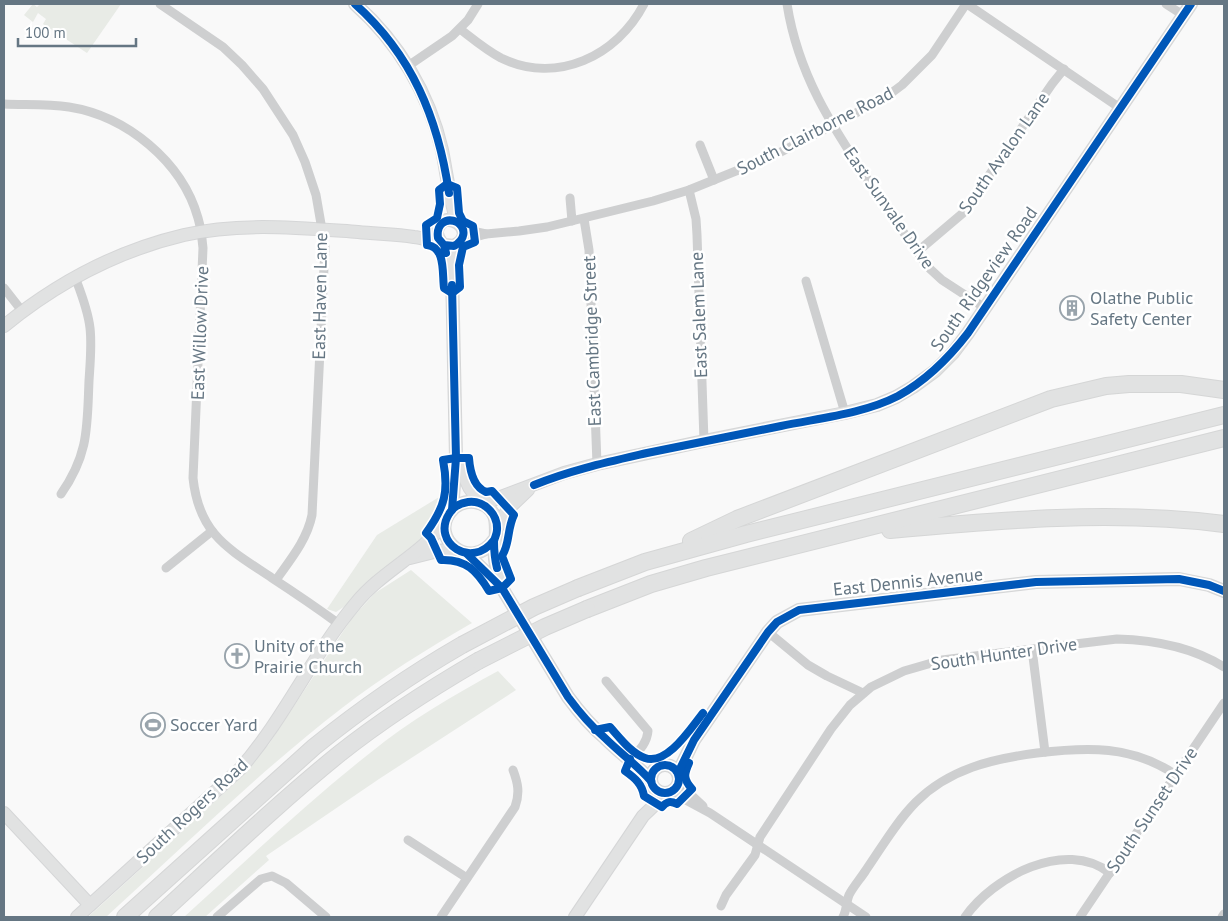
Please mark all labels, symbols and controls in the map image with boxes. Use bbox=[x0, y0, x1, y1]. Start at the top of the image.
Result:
scale bar bbox=[18, 15, 135, 47]
text: 100 m bbox=[25, 23, 66, 42]
street label: South Clairborne Road bbox=[733, 81, 897, 180]
street label: South Avalon Lane bbox=[953, 88, 1054, 218]
street label: East Sunvale Drive bbox=[839, 142, 940, 273]
street label: South Ridgeview Road bbox=[925, 202, 1042, 356]
street label: East Haven Lane bbox=[307, 232, 332, 360]
street label: East Salem Lane bbox=[685, 252, 712, 378]
street label: East Cambridge Street bbox=[577, 255, 606, 427]
street label: East Willow Drive bbox=[186, 265, 213, 401]
place label: Olathe Public Safety Center bbox=[1090, 286, 1193, 330]
building icon: Olathe Public Safety Center bbox=[1059, 295, 1085, 321]
street label: East Dennis Avenue bbox=[832, 562, 984, 601]
street label: South Hunter Drive bbox=[929, 632, 1079, 675]
place label: Unity of the Prairie Church bbox=[254, 634, 362, 678]
church icon: Unity of the Prairie Church bbox=[224, 643, 250, 669]
sports icon: Soccer Yard bbox=[140, 712, 166, 738]
place label: Soccer Yard bbox=[170, 713, 258, 736]
street label: South Sunset Drive bbox=[1101, 742, 1202, 877]
street label: South Rogers Road bbox=[131, 753, 252, 868]

